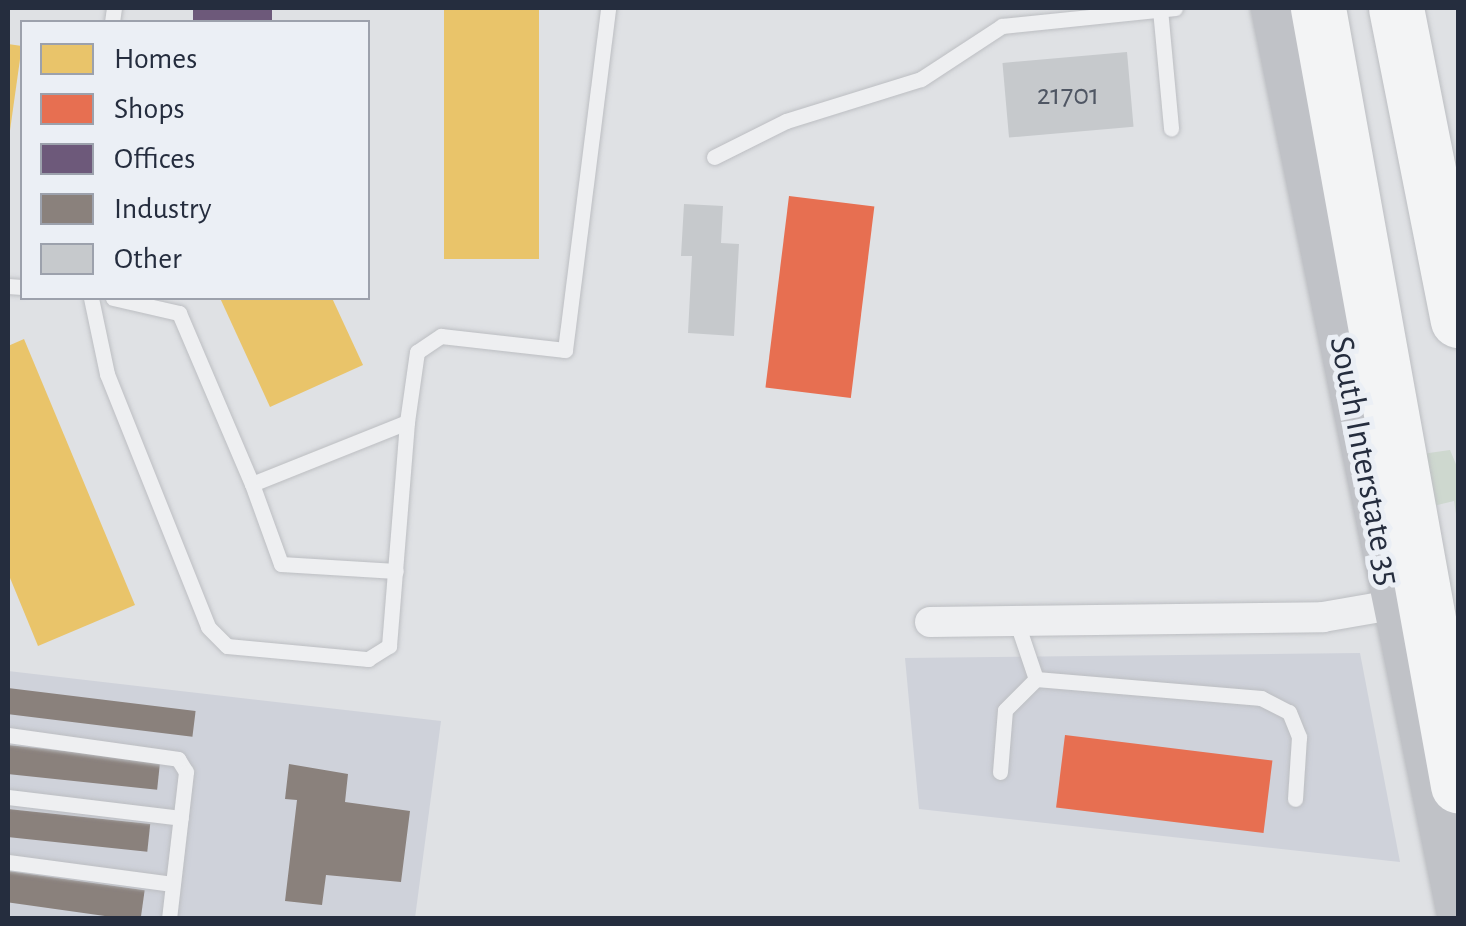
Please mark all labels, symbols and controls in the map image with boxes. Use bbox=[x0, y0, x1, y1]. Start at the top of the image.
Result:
legend bbox=[20, 20, 370, 300]
text: Homes bbox=[114, 44, 197, 74]
house number: 21701 bbox=[1037, 77, 1099, 113]
text: Shops bbox=[114, 94, 185, 124]
text: Offices bbox=[114, 144, 195, 174]
text: Industry bbox=[114, 194, 212, 224]
text: Other bbox=[114, 244, 182, 274]
street label: South Interstate 35 bbox=[1319, 333, 1409, 589]

